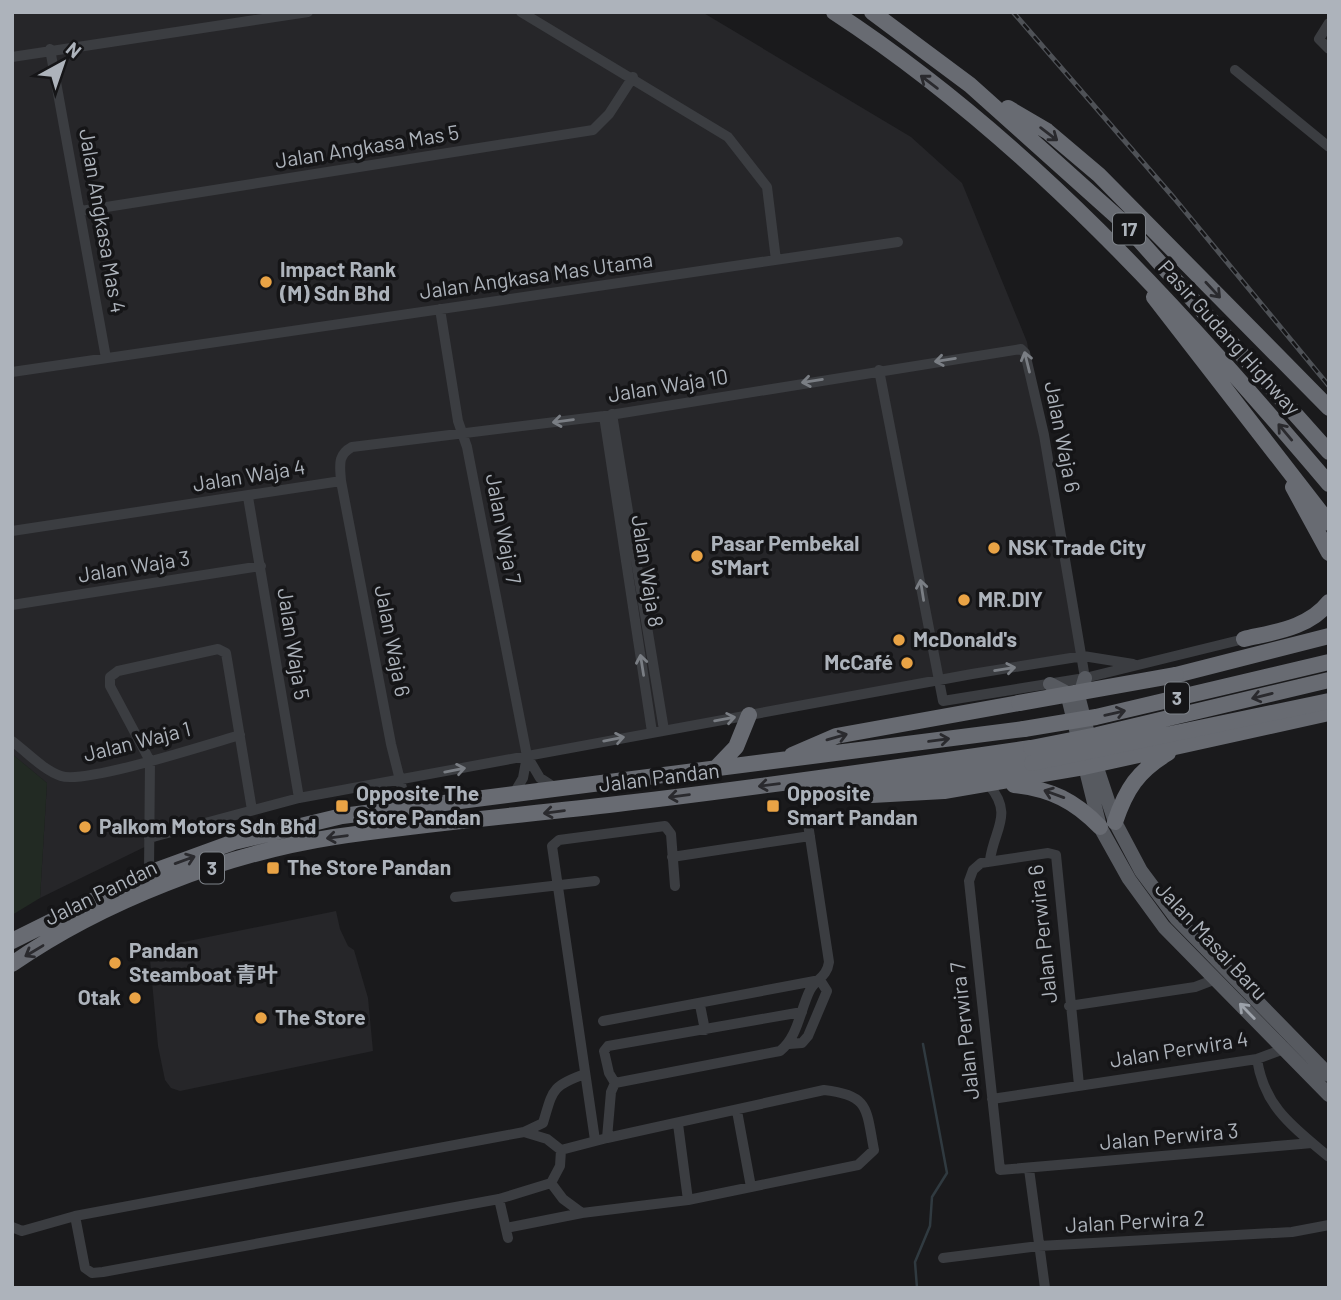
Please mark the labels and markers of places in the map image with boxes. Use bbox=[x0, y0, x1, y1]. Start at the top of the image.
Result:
place label: Impact Rank (M) Sdn Bhd bbox=[279, 256, 396, 305]
marker: Impact Rank (M) Sdn Bhd bbox=[258, 274, 274, 290]
place label: Pasar Pembekal S'Mart bbox=[711, 530, 860, 579]
place label: NSK Trade City bbox=[1008, 534, 1147, 559]
marker: NSK Trade City bbox=[986, 540, 1002, 556]
marker: Pasar Pembekal S'Mart bbox=[689, 548, 705, 564]
place label: MR.DIY bbox=[978, 586, 1043, 611]
marker: MR.DIY bbox=[956, 592, 972, 608]
place label: McDonald's bbox=[913, 626, 1017, 651]
marker: McDonald's bbox=[891, 632, 907, 648]
place label: McCafé bbox=[824, 649, 893, 674]
marker: McCafé bbox=[899, 655, 915, 671]
place label: Opposite The Store Pandan bbox=[356, 780, 481, 829]
place label: Opposite Smart Pandan bbox=[787, 780, 918, 829]
marker: Opposite The Store Pandan bbox=[334, 798, 350, 814]
marker: Opposite Smart Pandan bbox=[765, 798, 781, 814]
place label: Palkom Motors Sdn Bhd bbox=[99, 813, 316, 838]
marker: Palkom Motors Sdn Bhd bbox=[77, 819, 93, 835]
place label: The Store Pandan bbox=[287, 854, 451, 879]
marker: The Store Pandan bbox=[265, 860, 281, 876]
place label: Pandan Steamboat 青叶 bbox=[129, 937, 278, 986]
marker: Pandan Steamboat 青叶 bbox=[107, 955, 123, 971]
place label: Otak bbox=[78, 984, 121, 1009]
marker: Otak bbox=[127, 990, 143, 1006]
place label: The Store bbox=[275, 1004, 366, 1029]
marker: The Store bbox=[253, 1010, 269, 1026]

